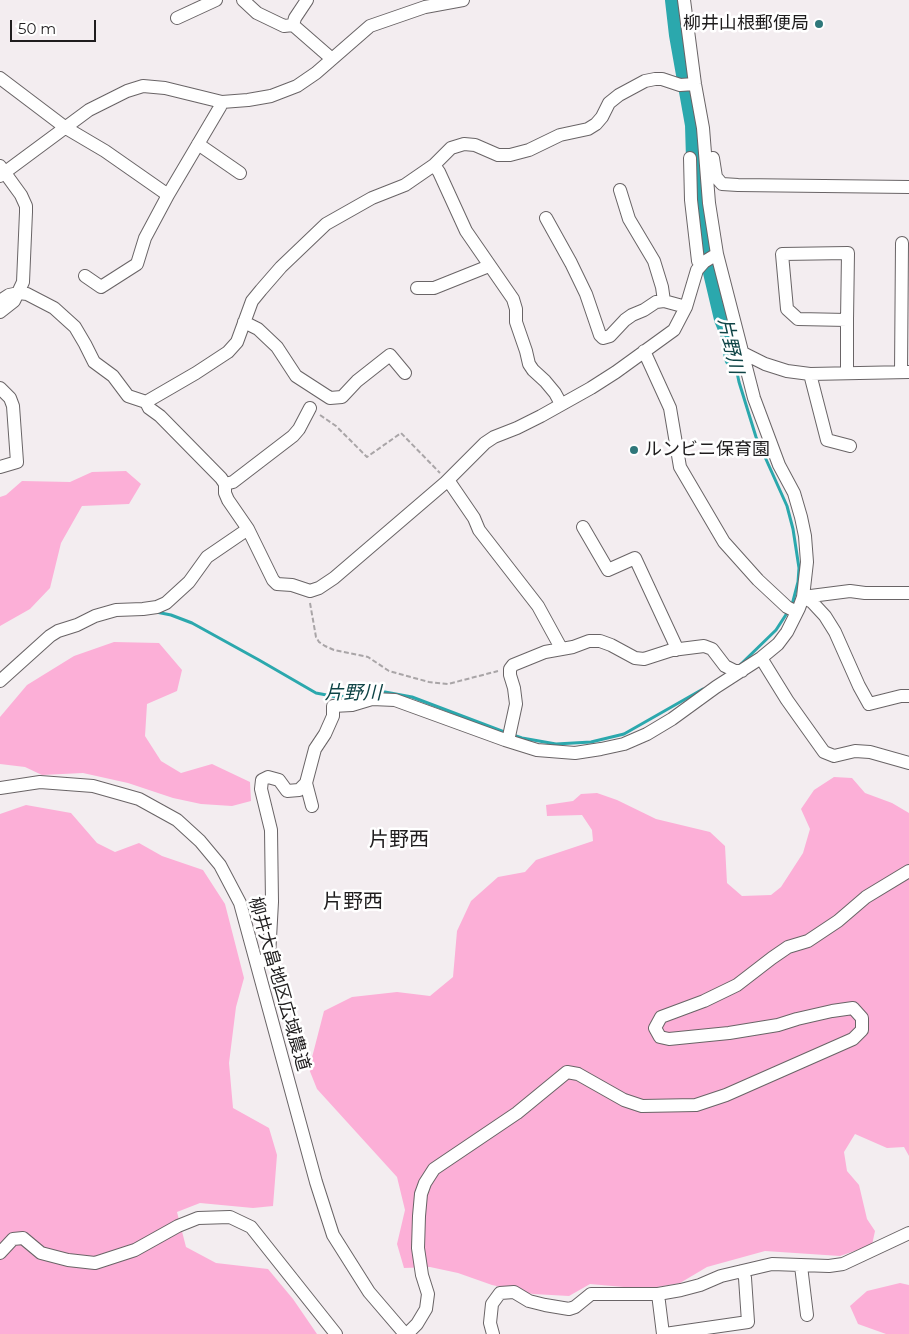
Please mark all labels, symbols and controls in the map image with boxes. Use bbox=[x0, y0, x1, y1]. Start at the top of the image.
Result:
scale bar bbox=[12, 10, 99, 42]
place label: 柳井山根郵便局 bbox=[683, 13, 809, 35]
marker: 柳井山根郵便局 bbox=[813, 18, 825, 30]
text: 50 m bbox=[18, 19, 56, 38]
water label: 片野川 bbox=[712, 316, 748, 376]
place label: ルンビニ保育園 bbox=[644, 439, 770, 461]
marker: ルンビニ保育園 bbox=[628, 444, 640, 456]
water label: 片野川 bbox=[325, 682, 381, 704]
district label: 片野西 bbox=[369, 828, 429, 852]
district label: 片野西 bbox=[323, 890, 383, 914]
street label: 柳井大畠地区広域農道 bbox=[244, 895, 314, 1073]

